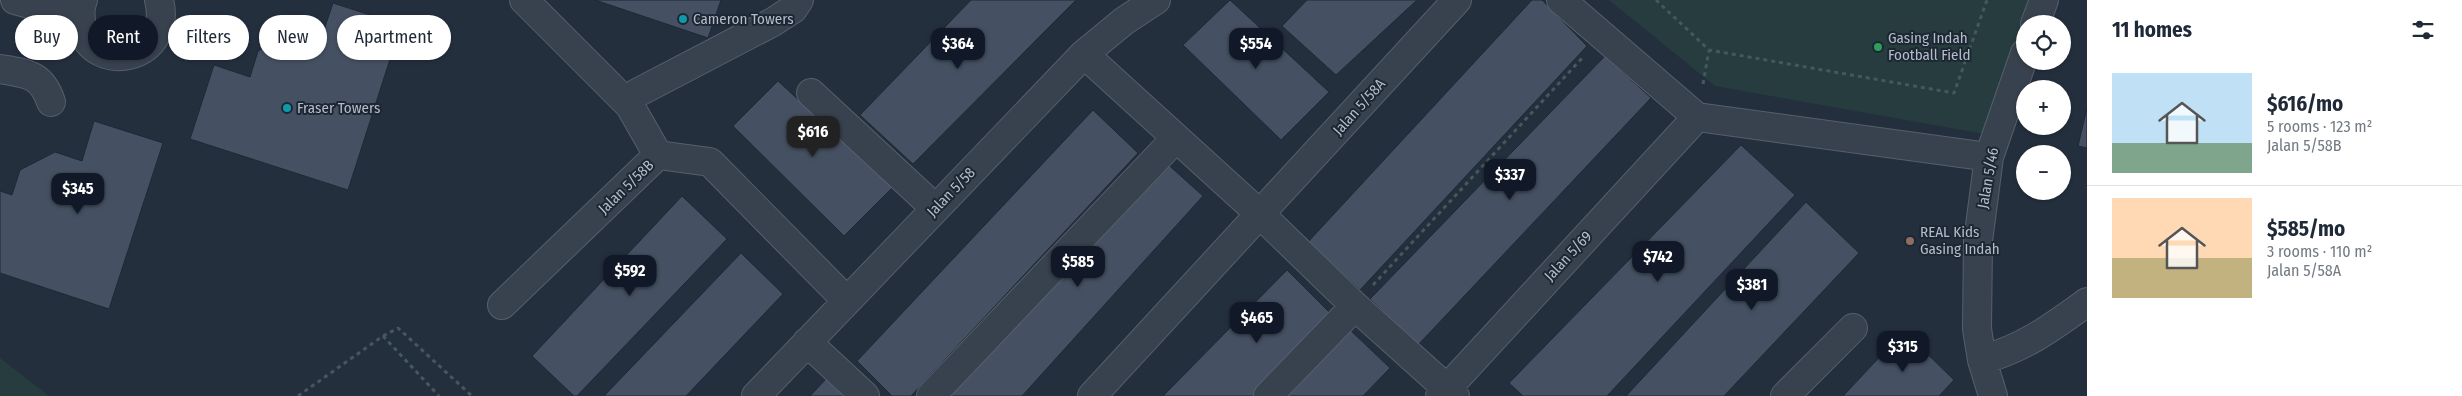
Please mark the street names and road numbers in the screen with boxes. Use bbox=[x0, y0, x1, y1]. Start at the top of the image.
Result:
street label: Jalan 5/58A bbox=[1329, 75, 1389, 139]
street label: Jalan 5/46 bbox=[1974, 146, 2002, 210]
street label: Jalan 5/58B bbox=[595, 156, 657, 218]
street label: Jalan 5/58 bbox=[923, 164, 979, 220]
street label: Jalan 5/69 bbox=[1540, 227, 1596, 285]

